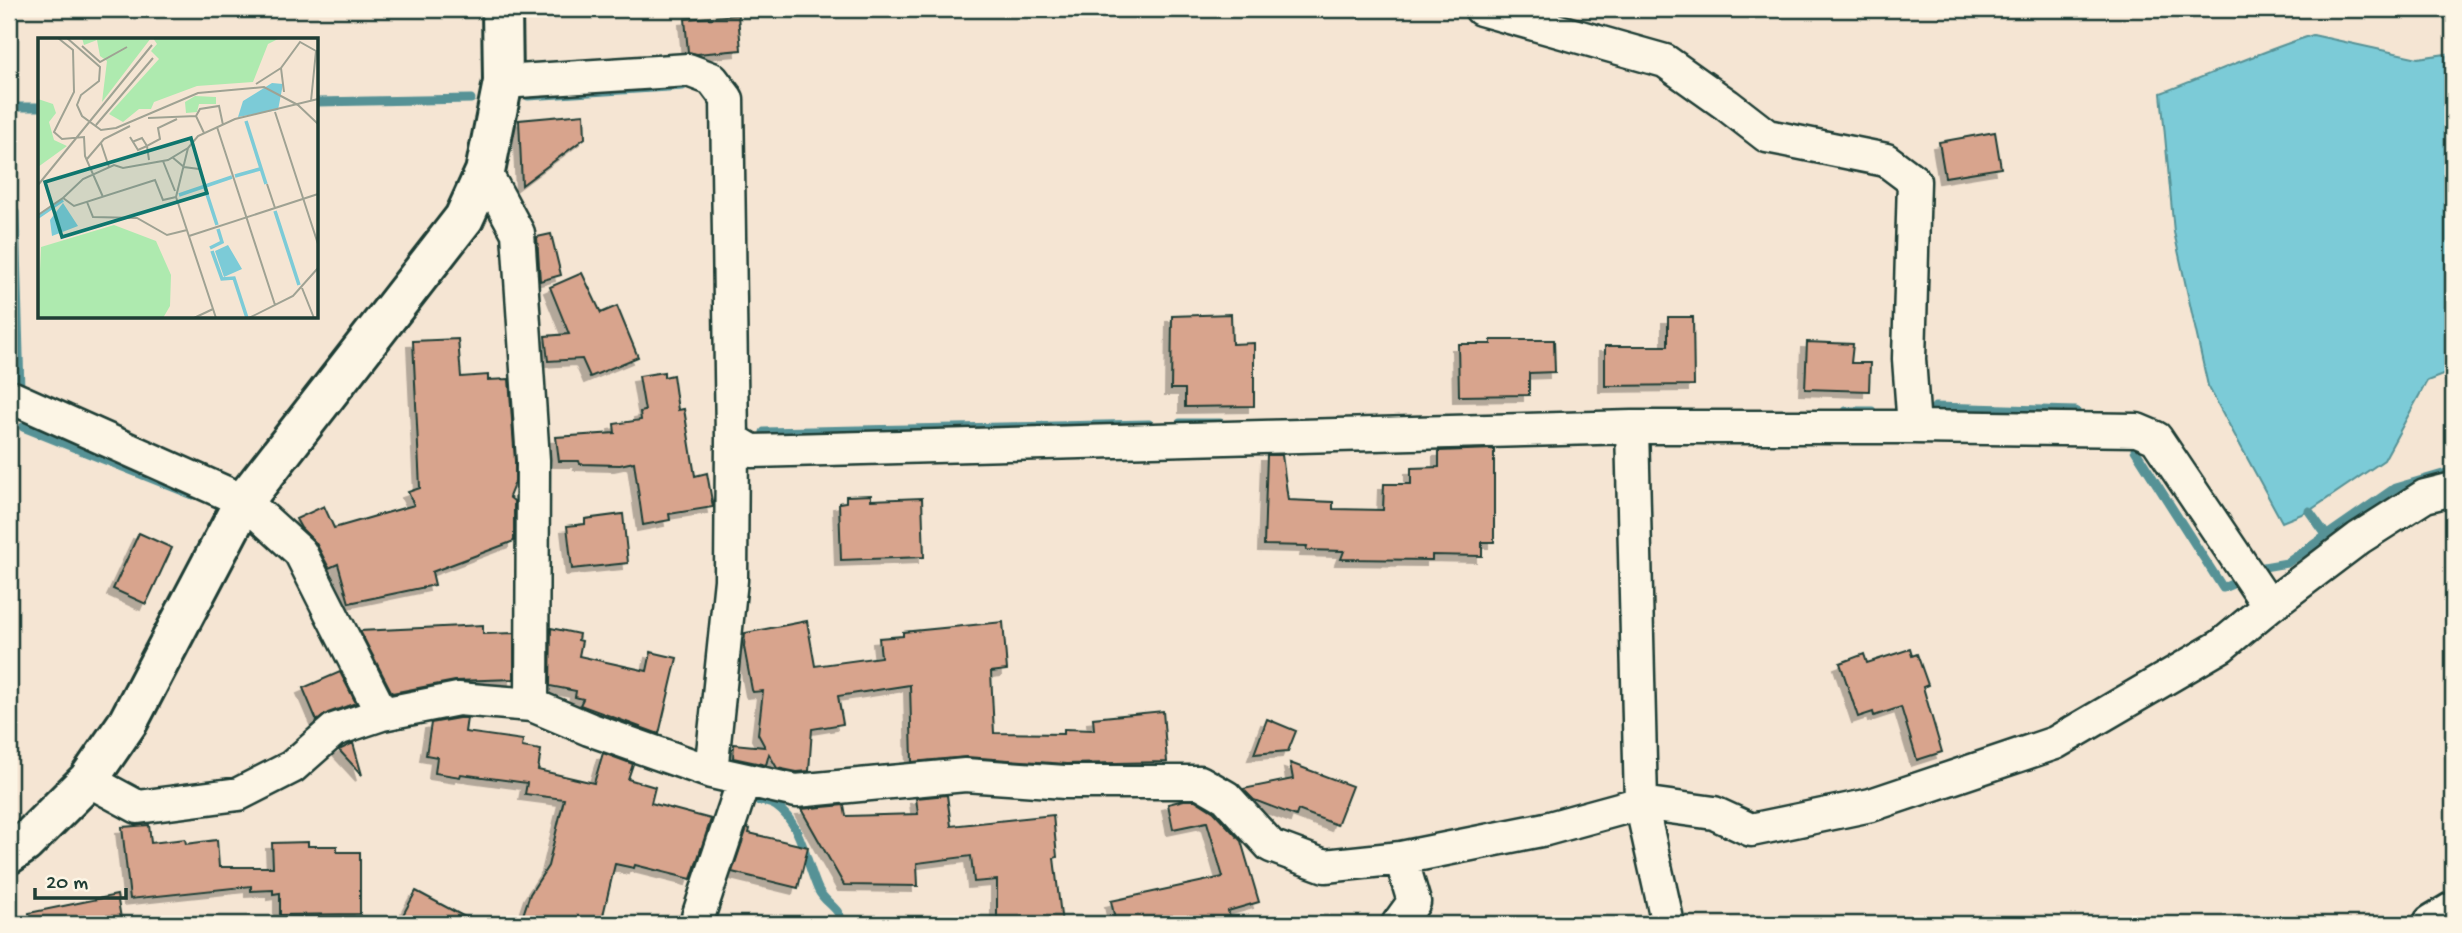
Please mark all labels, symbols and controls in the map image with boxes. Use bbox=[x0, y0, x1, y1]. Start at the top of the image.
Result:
inset map bbox=[38, 38, 318, 318]
scale bar bbox=[35, 856, 126, 900]
text: 20 m bbox=[46, 872, 88, 897]

